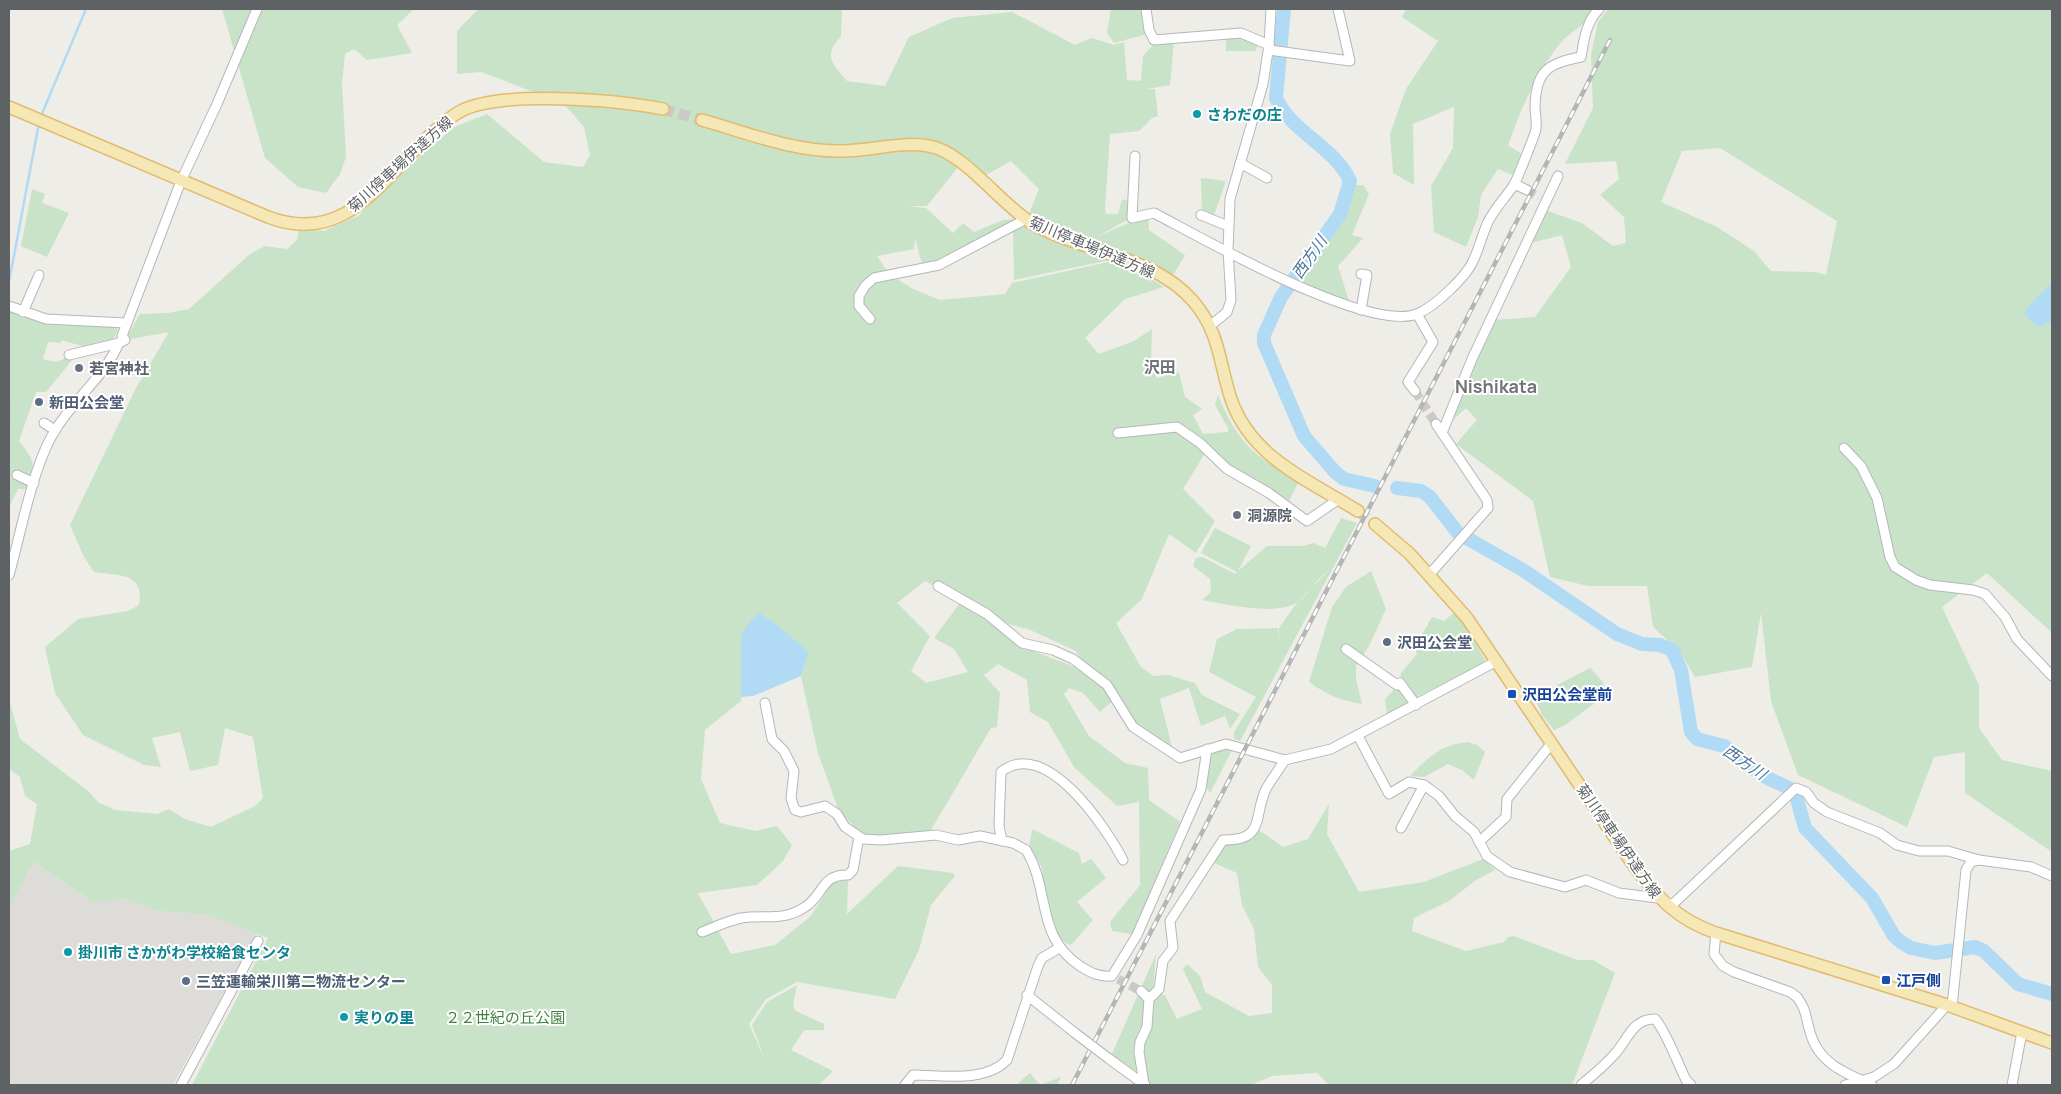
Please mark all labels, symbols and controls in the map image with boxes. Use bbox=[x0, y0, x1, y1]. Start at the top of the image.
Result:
place label: さわだの庄 bbox=[1207, 104, 1282, 125]
marker: さわだの庄 bbox=[1191, 108, 1203, 120]
street label: 菊川停車場伊達方線 bbox=[343, 111, 457, 217]
street label: 菊川停車場伊達方線 bbox=[1026, 211, 1158, 283]
water label: 西方川 bbox=[1286, 229, 1333, 283]
district label: 沢田 bbox=[1144, 356, 1176, 378]
place label: 若宮神社 bbox=[89, 358, 149, 379]
marker: 若宮神社 bbox=[73, 362, 85, 374]
district label: Nishikata bbox=[1455, 374, 1537, 398]
place label: 新田公会堂 bbox=[49, 392, 124, 413]
marker: 新田公会堂 bbox=[33, 396, 45, 408]
place label: 洞源院 bbox=[1247, 505, 1292, 526]
marker: 洞源院 bbox=[1231, 509, 1243, 521]
place label: 沢田公会堂 bbox=[1397, 632, 1472, 653]
marker: 沢田公会堂 bbox=[1381, 636, 1393, 648]
place label: 沢田公会堂前 bbox=[1522, 684, 1612, 705]
marker: 沢田公会堂前 bbox=[1506, 688, 1518, 700]
water label: 西方川 bbox=[1719, 739, 1773, 786]
street label: 菊川停車場伊達方線 bbox=[1572, 780, 1666, 902]
place label: 掛川市 さかがわ学校給食センタ bbox=[78, 942, 291, 963]
marker: 掛川市 さかがわ学校給食センタ bbox=[62, 946, 74, 958]
place label: 江戸側 bbox=[1896, 970, 1941, 991]
place label: 三笠運輸栄川第二物流センター bbox=[196, 971, 406, 992]
marker: 江戸側 bbox=[1880, 974, 1892, 986]
marker: 三笠運輸栄川第二物流センター bbox=[180, 975, 192, 987]
place label: 実りの里 bbox=[354, 1007, 414, 1028]
park label: ２２世紀の丘公園 bbox=[445, 1007, 565, 1028]
marker: 実りの里 bbox=[338, 1011, 350, 1023]

